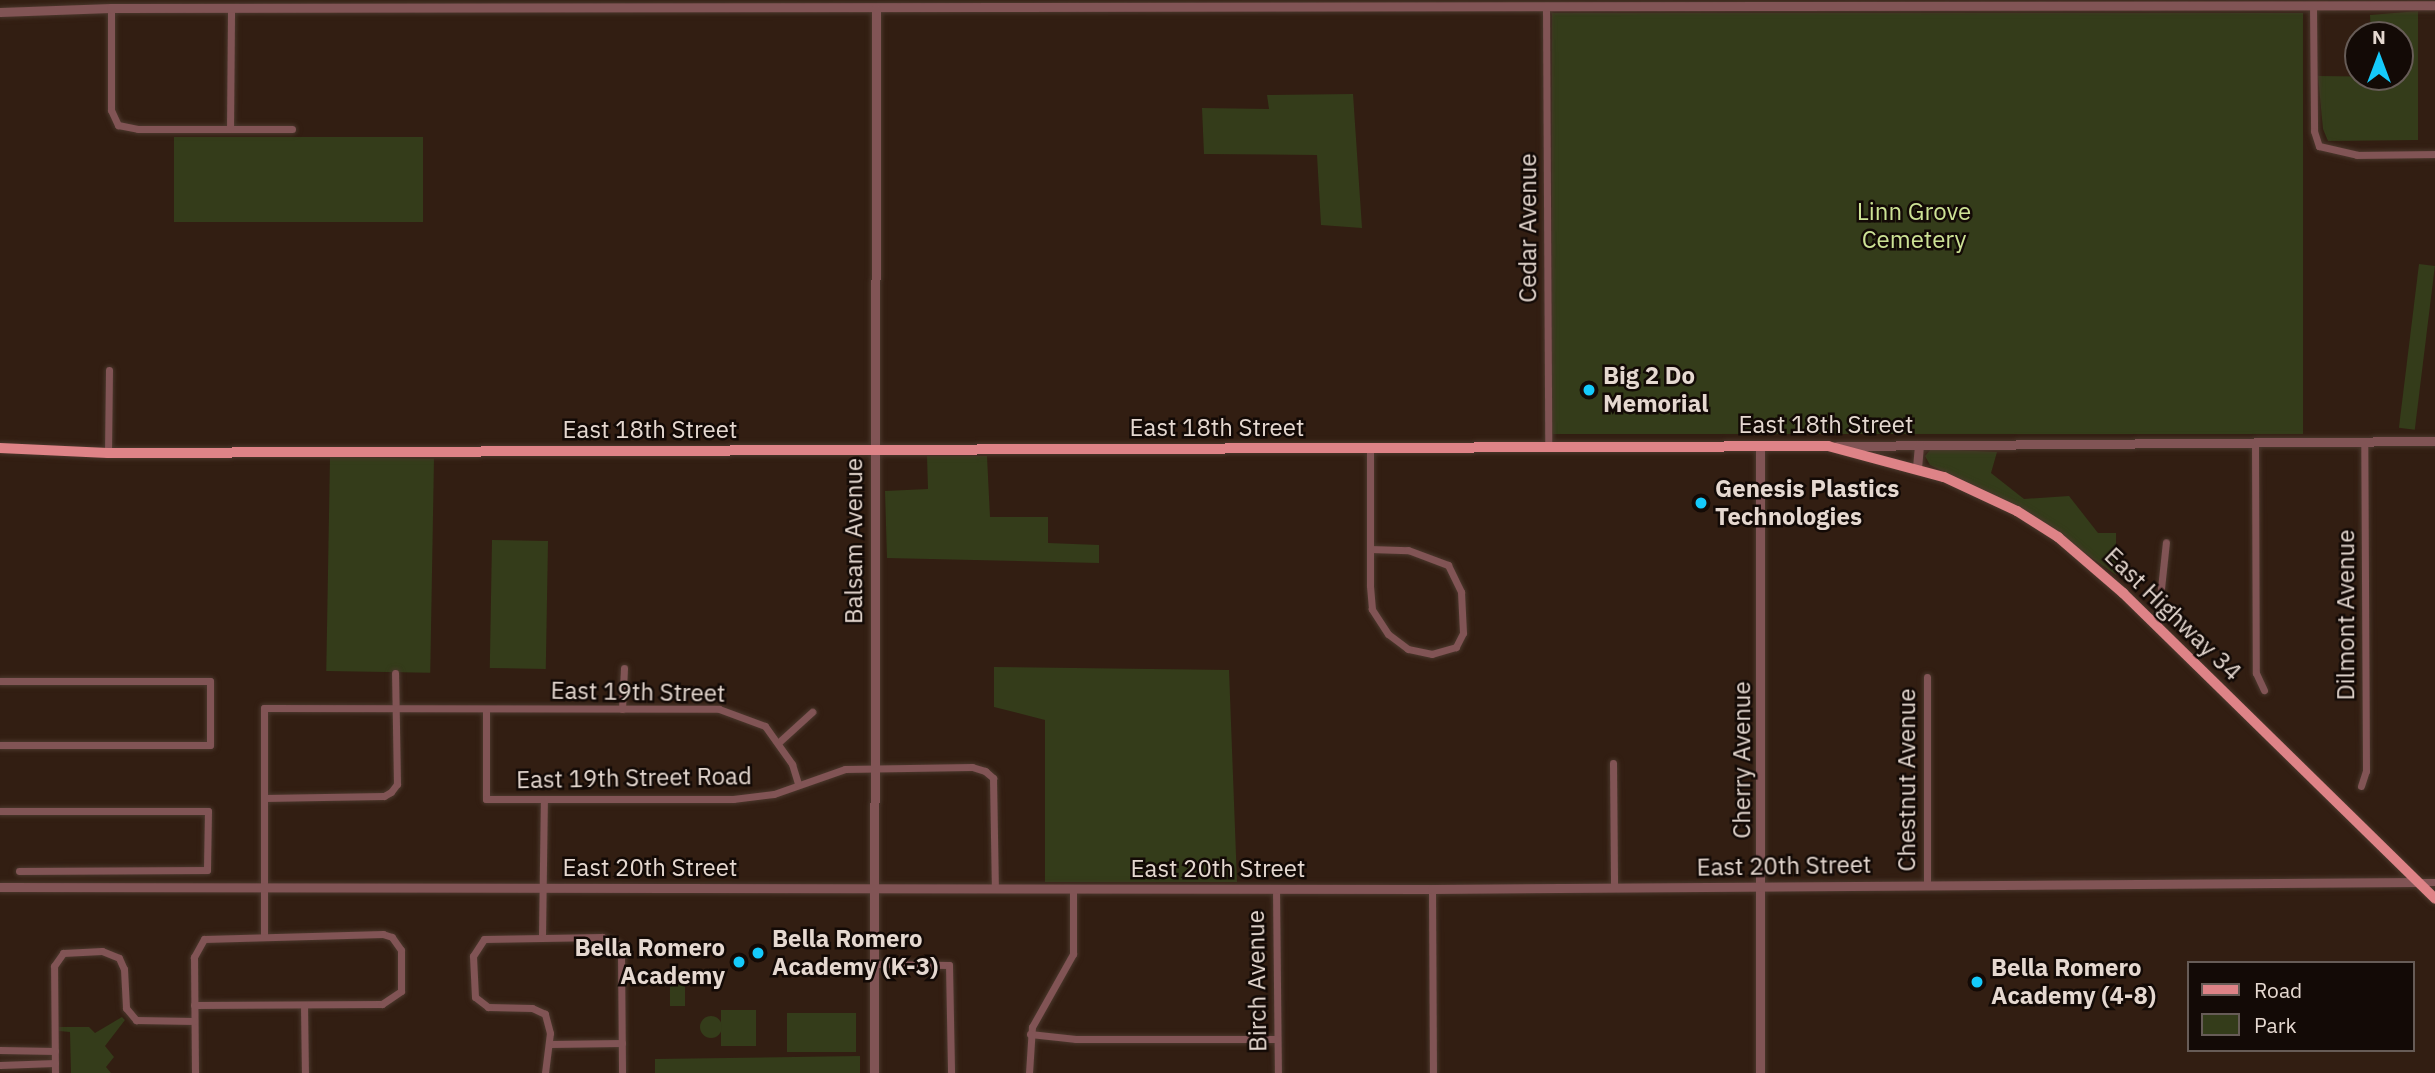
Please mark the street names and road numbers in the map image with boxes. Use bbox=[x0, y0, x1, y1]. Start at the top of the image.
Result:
street label: Cedar Avenue bbox=[1514, 153, 1542, 303]
street label: East 18th Street bbox=[1739, 411, 1913, 439]
street label: East 18th Street bbox=[1130, 414, 1304, 442]
street label: East 18th Street bbox=[563, 416, 737, 444]
street label: Balsam Avenue bbox=[840, 458, 868, 624]
street label: Dilmont Avenue bbox=[2332, 530, 2360, 700]
street label: East Highway 34 bbox=[2099, 541, 2247, 687]
street label: East 19th Street bbox=[550, 676, 726, 708]
street label: Cherry Avenue bbox=[1728, 681, 1756, 839]
street label: Chestnut Avenue bbox=[1893, 688, 1921, 872]
street label: East 19th Street Road bbox=[516, 762, 752, 794]
street label: East 20th Street bbox=[1696, 850, 1872, 882]
street label: East 20th Street bbox=[563, 854, 737, 882]
street label: East 20th Street bbox=[1131, 855, 1305, 883]
street label: Birch Avenue bbox=[1241, 910, 1273, 1052]

